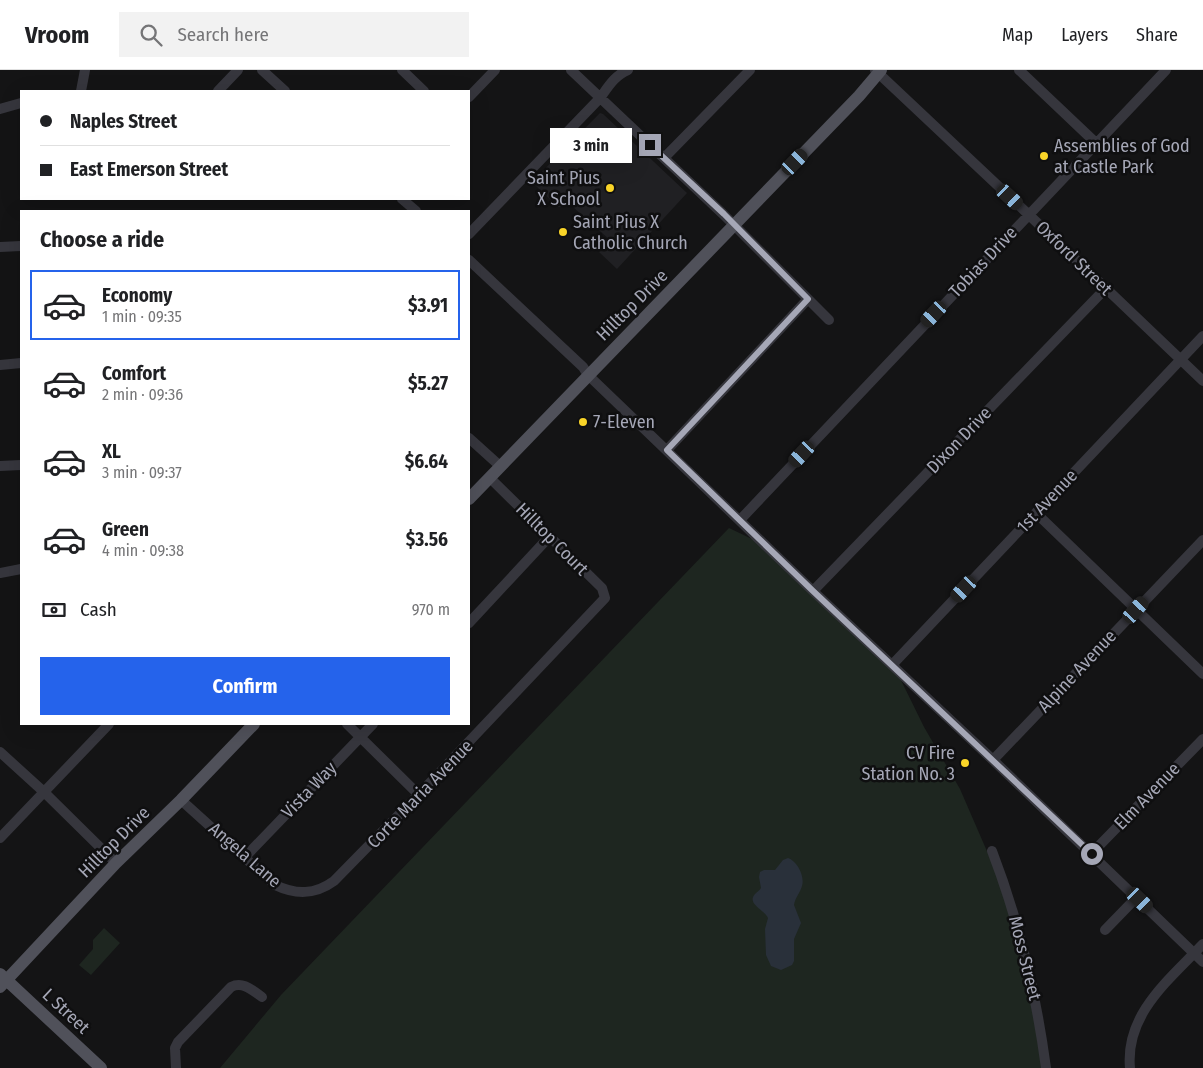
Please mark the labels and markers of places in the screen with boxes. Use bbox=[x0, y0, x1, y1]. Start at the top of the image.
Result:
place label: Assemblies of God at Castle Park bbox=[1054, 135, 1190, 178]
marker: Assemblies of God at Castle Park bbox=[1038, 150, 1050, 162]
place label: Saint Pius X School bbox=[527, 167, 600, 210]
marker: Saint Pius X School bbox=[604, 182, 616, 194]
place label: Saint Pius X Catholic Church bbox=[573, 211, 688, 254]
marker: Saint Pius X Catholic Church bbox=[557, 226, 569, 238]
place label: 7-Eleven bbox=[593, 411, 655, 433]
marker: 7-Eleven bbox=[577, 416, 589, 428]
place label: CV Fire Station No. 3 bbox=[862, 742, 955, 785]
marker: CV Fire Station No. 3 bbox=[959, 757, 971, 769]

